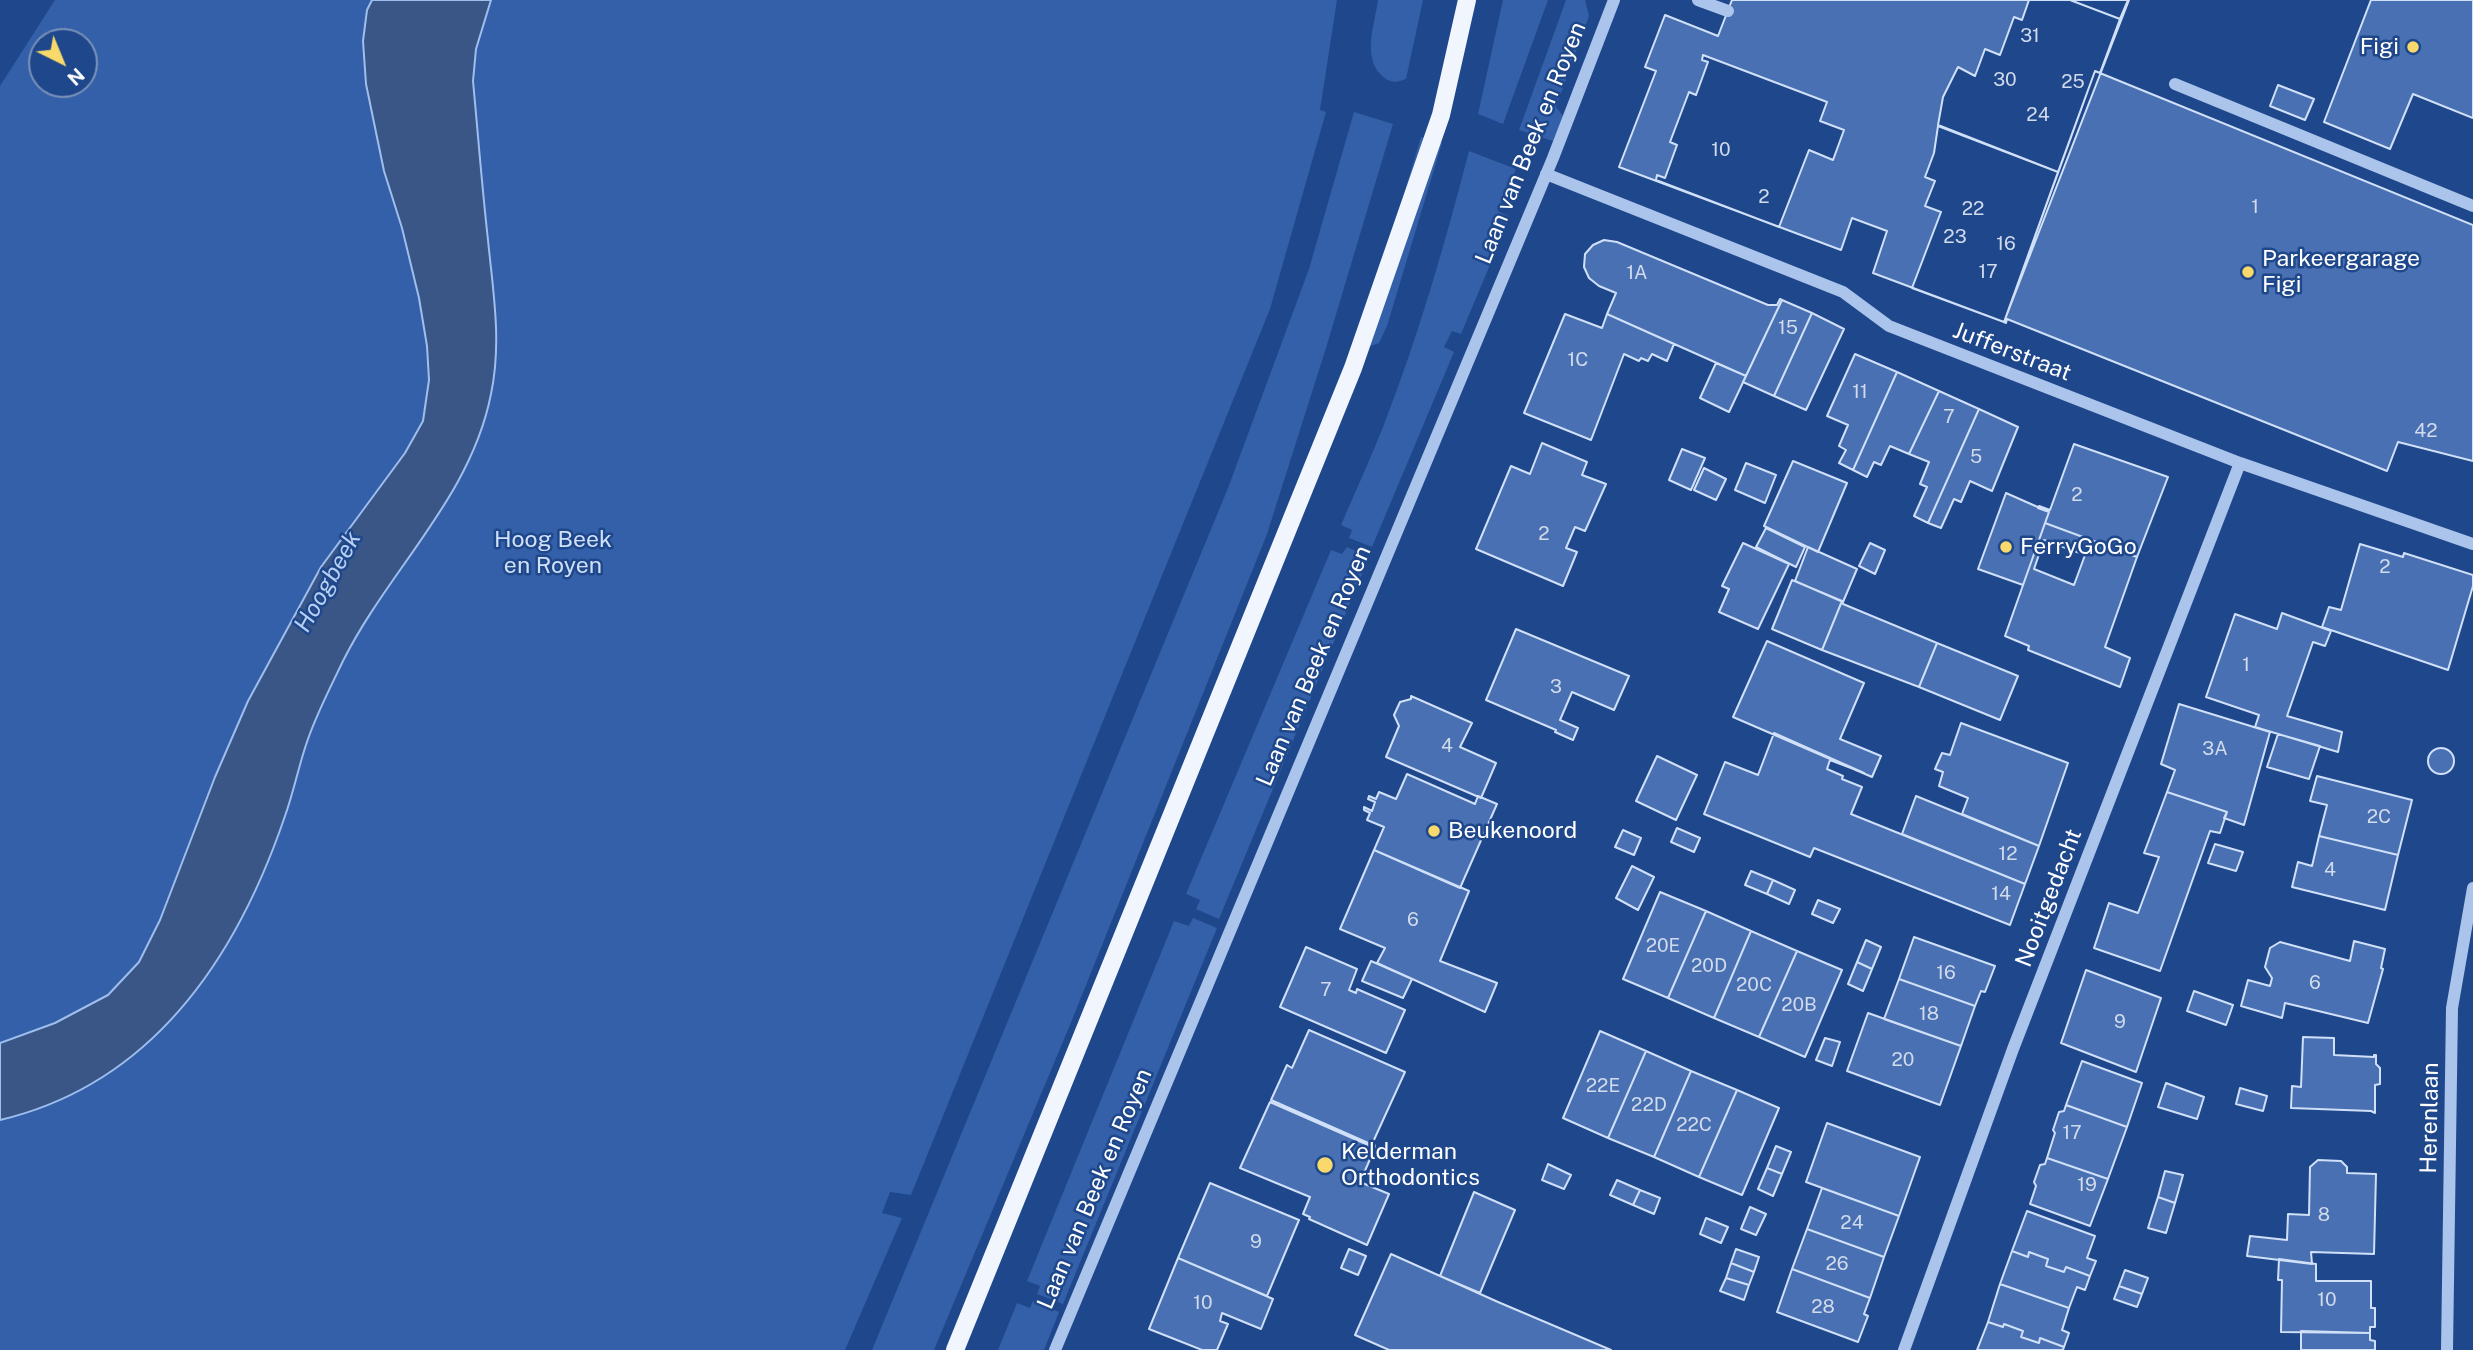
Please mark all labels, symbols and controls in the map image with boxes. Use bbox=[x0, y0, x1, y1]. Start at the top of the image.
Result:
street label: Laan van Beek en Royen bbox=[1470, 18, 1592, 268]
house number: 31 bbox=[2020, 25, 2040, 47]
north arrow bbox=[28, 28, 98, 98]
place label: Figi bbox=[2360, 33, 2399, 61]
marker: Figi bbox=[2405, 39, 2421, 55]
text: N bbox=[63, 64, 89, 90]
house number: 30 bbox=[1993, 69, 2017, 91]
house number: 25 bbox=[2061, 71, 2085, 93]
house number: 24 bbox=[2026, 104, 2050, 126]
house number: 10 bbox=[1711, 139, 1731, 161]
house number: 2 bbox=[1758, 186, 1770, 208]
house number: 1 bbox=[2251, 196, 2259, 218]
house number: 22 bbox=[1962, 198, 1984, 220]
house number: 23 bbox=[1943, 226, 1967, 248]
house number: 16 bbox=[1996, 233, 2016, 255]
place label: Parkeergarage Figi bbox=[2262, 245, 2420, 299]
house number: 17 bbox=[1978, 261, 1998, 283]
house number: 1A bbox=[1626, 262, 1648, 284]
marker: Parkeergarage Figi bbox=[2240, 264, 2256, 280]
house number: 15 bbox=[1778, 317, 1798, 339]
street label: Jufferstraat bbox=[1949, 317, 2075, 387]
house number: 1C bbox=[1568, 349, 1588, 371]
house number: 11 bbox=[1852, 381, 1868, 403]
house number: 7 bbox=[1943, 406, 1955, 428]
house number: 42 bbox=[2414, 420, 2438, 442]
house number: 5 bbox=[1970, 446, 1982, 468]
house number: 2 bbox=[2071, 484, 2083, 506]
house number: 2 bbox=[1538, 523, 1550, 545]
park label: Hoog Beek en Royen bbox=[494, 526, 612, 580]
water label: Hoogbeek bbox=[289, 527, 367, 637]
place label: FerryGoGo bbox=[2020, 533, 2137, 561]
marker: FerryGoGo bbox=[1998, 539, 2014, 555]
street label: Laan van Beek en Royen bbox=[1251, 542, 1377, 790]
house number: 2 bbox=[2379, 556, 2391, 578]
house number: 1 bbox=[2242, 654, 2250, 676]
house number: 3 bbox=[1550, 676, 1562, 698]
house number: 4 bbox=[1441, 735, 1453, 757]
house number: 3A bbox=[2202, 738, 2228, 760]
house number: 2C bbox=[2367, 806, 2391, 828]
place label: Beukenoord bbox=[1448, 817, 1577, 845]
marker: Beukenoord bbox=[1426, 823, 1442, 839]
street label: Nooitgedacht bbox=[2010, 825, 2088, 971]
house number: 12 bbox=[1998, 843, 2018, 865]
house number: 4 bbox=[2324, 859, 2336, 881]
house number: 14 bbox=[1991, 883, 2011, 905]
house number: 6 bbox=[1407, 909, 1419, 931]
house number: 20E bbox=[1646, 935, 1680, 957]
house number: 20D bbox=[1691, 955, 1727, 977]
house number: 16 bbox=[1936, 962, 1956, 984]
house number: 6 bbox=[2309, 972, 2321, 994]
house number: 20C bbox=[1736, 974, 1772, 996]
house number: 7 bbox=[1320, 979, 1332, 1001]
house number: 20B bbox=[1781, 994, 1817, 1016]
house number: 18 bbox=[1919, 1003, 1939, 1025]
house number: 9 bbox=[2114, 1011, 2126, 1033]
house number: 20 bbox=[1892, 1049, 1914, 1071]
street label: Herenlaan bbox=[2415, 1062, 2445, 1174]
street label: Laan van Beek en Royen bbox=[1032, 1065, 1158, 1313]
house number: 22E bbox=[1586, 1075, 1620, 1097]
house number: 22D bbox=[1631, 1094, 1667, 1116]
house number: 22C bbox=[1676, 1114, 1712, 1136]
house number: 17 bbox=[2062, 1122, 2082, 1144]
place label: Kelderman Orthodontics bbox=[1341, 1138, 1480, 1192]
marker: Kelderman Orthodontics bbox=[1315, 1155, 1335, 1175]
house number: 19 bbox=[2077, 1174, 2097, 1196]
house number: 8 bbox=[2318, 1204, 2330, 1226]
house number: 24 bbox=[1840, 1212, 1864, 1234]
house number: 9 bbox=[1250, 1231, 1262, 1253]
house number: 26 bbox=[1825, 1253, 1849, 1275]
house number: 10 bbox=[2317, 1289, 2337, 1311]
house number: 10 bbox=[1193, 1292, 1213, 1314]
house number: 28 bbox=[1811, 1296, 1835, 1318]

